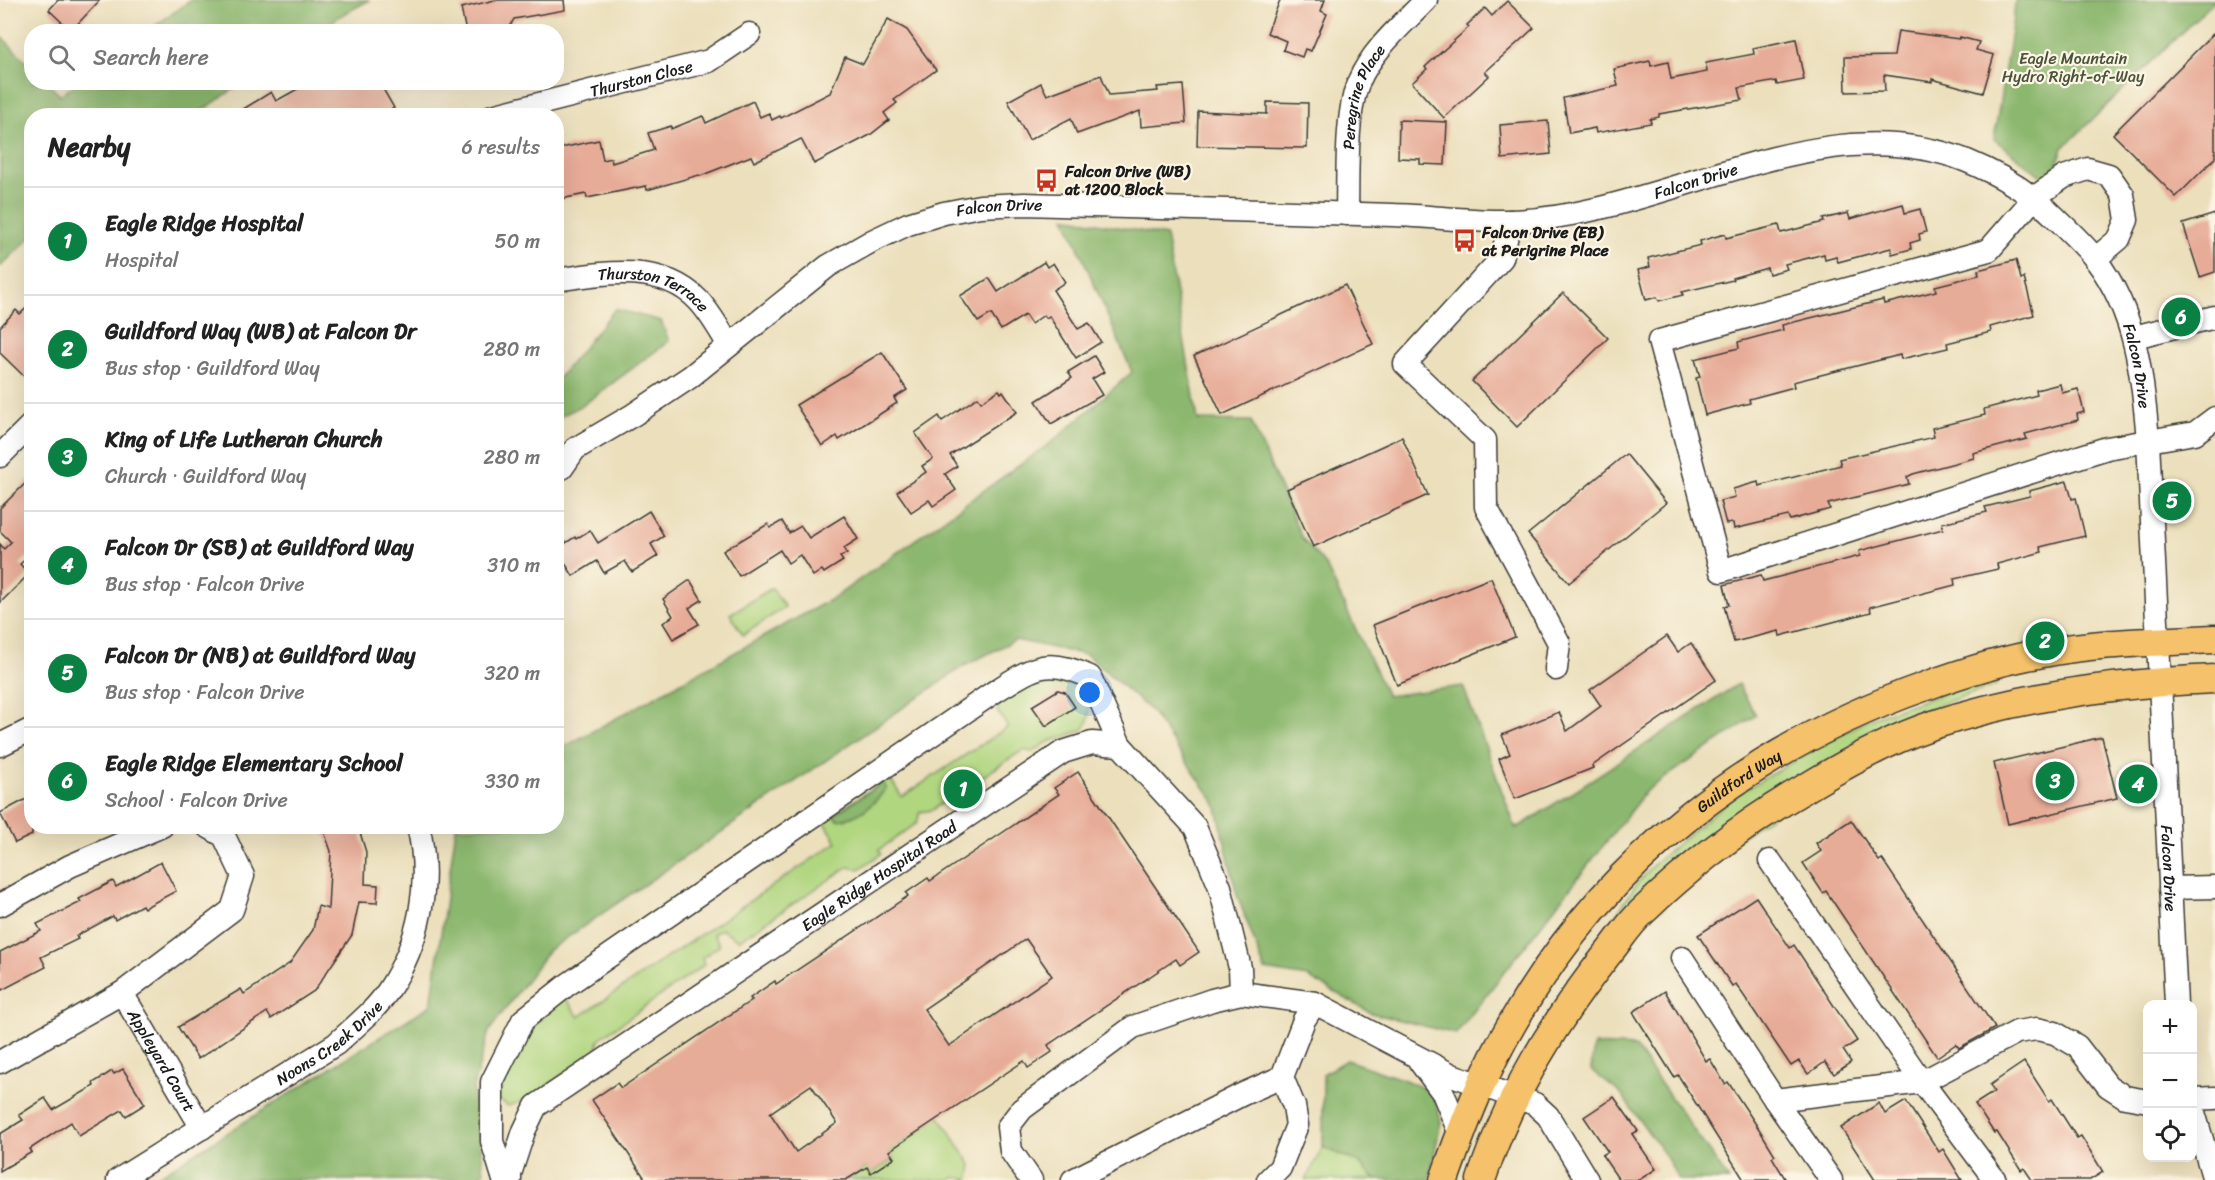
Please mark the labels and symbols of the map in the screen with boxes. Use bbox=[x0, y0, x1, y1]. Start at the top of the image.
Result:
street label: Peregrine Place bbox=[1334, 37, 1393, 150]
park label: Eagle Mountain Hydro Right-of-Way bbox=[2002, 44, 2145, 91]
street label: Thurston Close bbox=[587, 52, 696, 106]
street label: Falcon Drive bbox=[1650, 155, 1741, 208]
place label: Falcon Drive (WB) at 1200 Block bbox=[1064, 157, 1191, 204]
bus stop icon: Falcon Drive (WB) at 1200 Block bbox=[1034, 167, 1060, 193]
street label: Falcon Drive bbox=[954, 190, 1043, 225]
place label: Falcon Drive (EB) at Perigrine Place bbox=[1481, 218, 1609, 265]
bus stop icon: Falcon Drive (EB) at Perigrine Place bbox=[1451, 228, 1477, 254]
street label: Thurston Terrace bbox=[597, 259, 717, 319]
pin: 6 bbox=[2162, 294, 2200, 340]
street label: Falcon Drive bbox=[2114, 319, 2159, 410]
pin: 5 bbox=[2152, 478, 2192, 524]
pin: 2 bbox=[2026, 618, 2064, 664]
your location bbox=[1075, 678, 1104, 707]
street label: Guildford Way bbox=[1689, 741, 1788, 821]
pin: 3 bbox=[2036, 758, 2074, 804]
pin: 4 bbox=[2118, 762, 2158, 806]
pin: 1 bbox=[944, 766, 982, 812]
street label: Eagle Ridge Hospital Road bbox=[795, 812, 964, 939]
street label: Falcon Drive bbox=[2152, 824, 2185, 912]
street label: Noons Creek Drive bbox=[270, 994, 390, 1093]
street label: Appleyard Court bbox=[119, 1002, 203, 1118]

